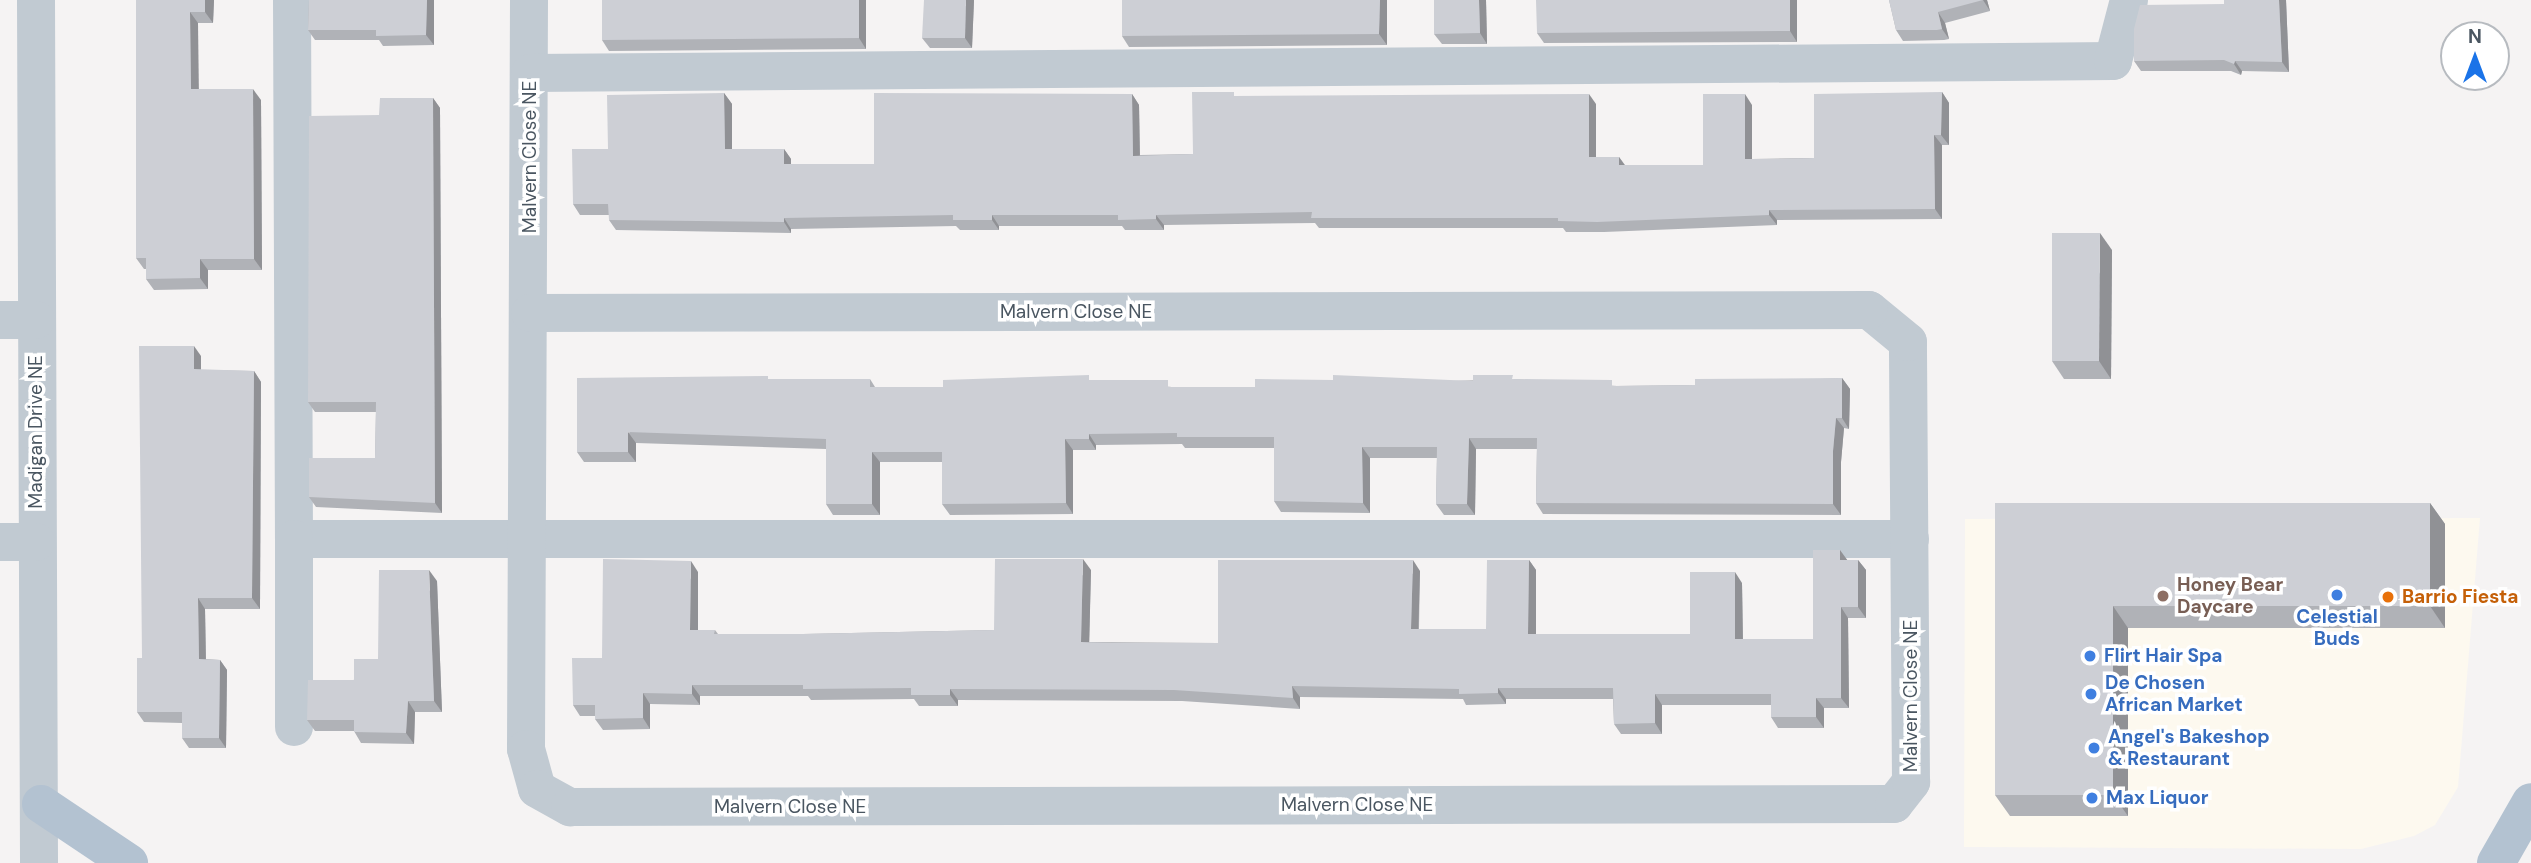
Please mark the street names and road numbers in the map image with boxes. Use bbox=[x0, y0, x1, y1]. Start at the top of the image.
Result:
street label: Malvern Close NE bbox=[519, 81, 541, 233]
street label: Malvern Close NE bbox=[1000, 301, 1152, 323]
street label: Madigan Drive NE bbox=[25, 355, 47, 509]
street label: Malvern Close NE bbox=[1900, 620, 1922, 772]
street label: Malvern Close NE bbox=[1281, 794, 1433, 816]
street label: Malvern Close NE bbox=[714, 796, 866, 818]

